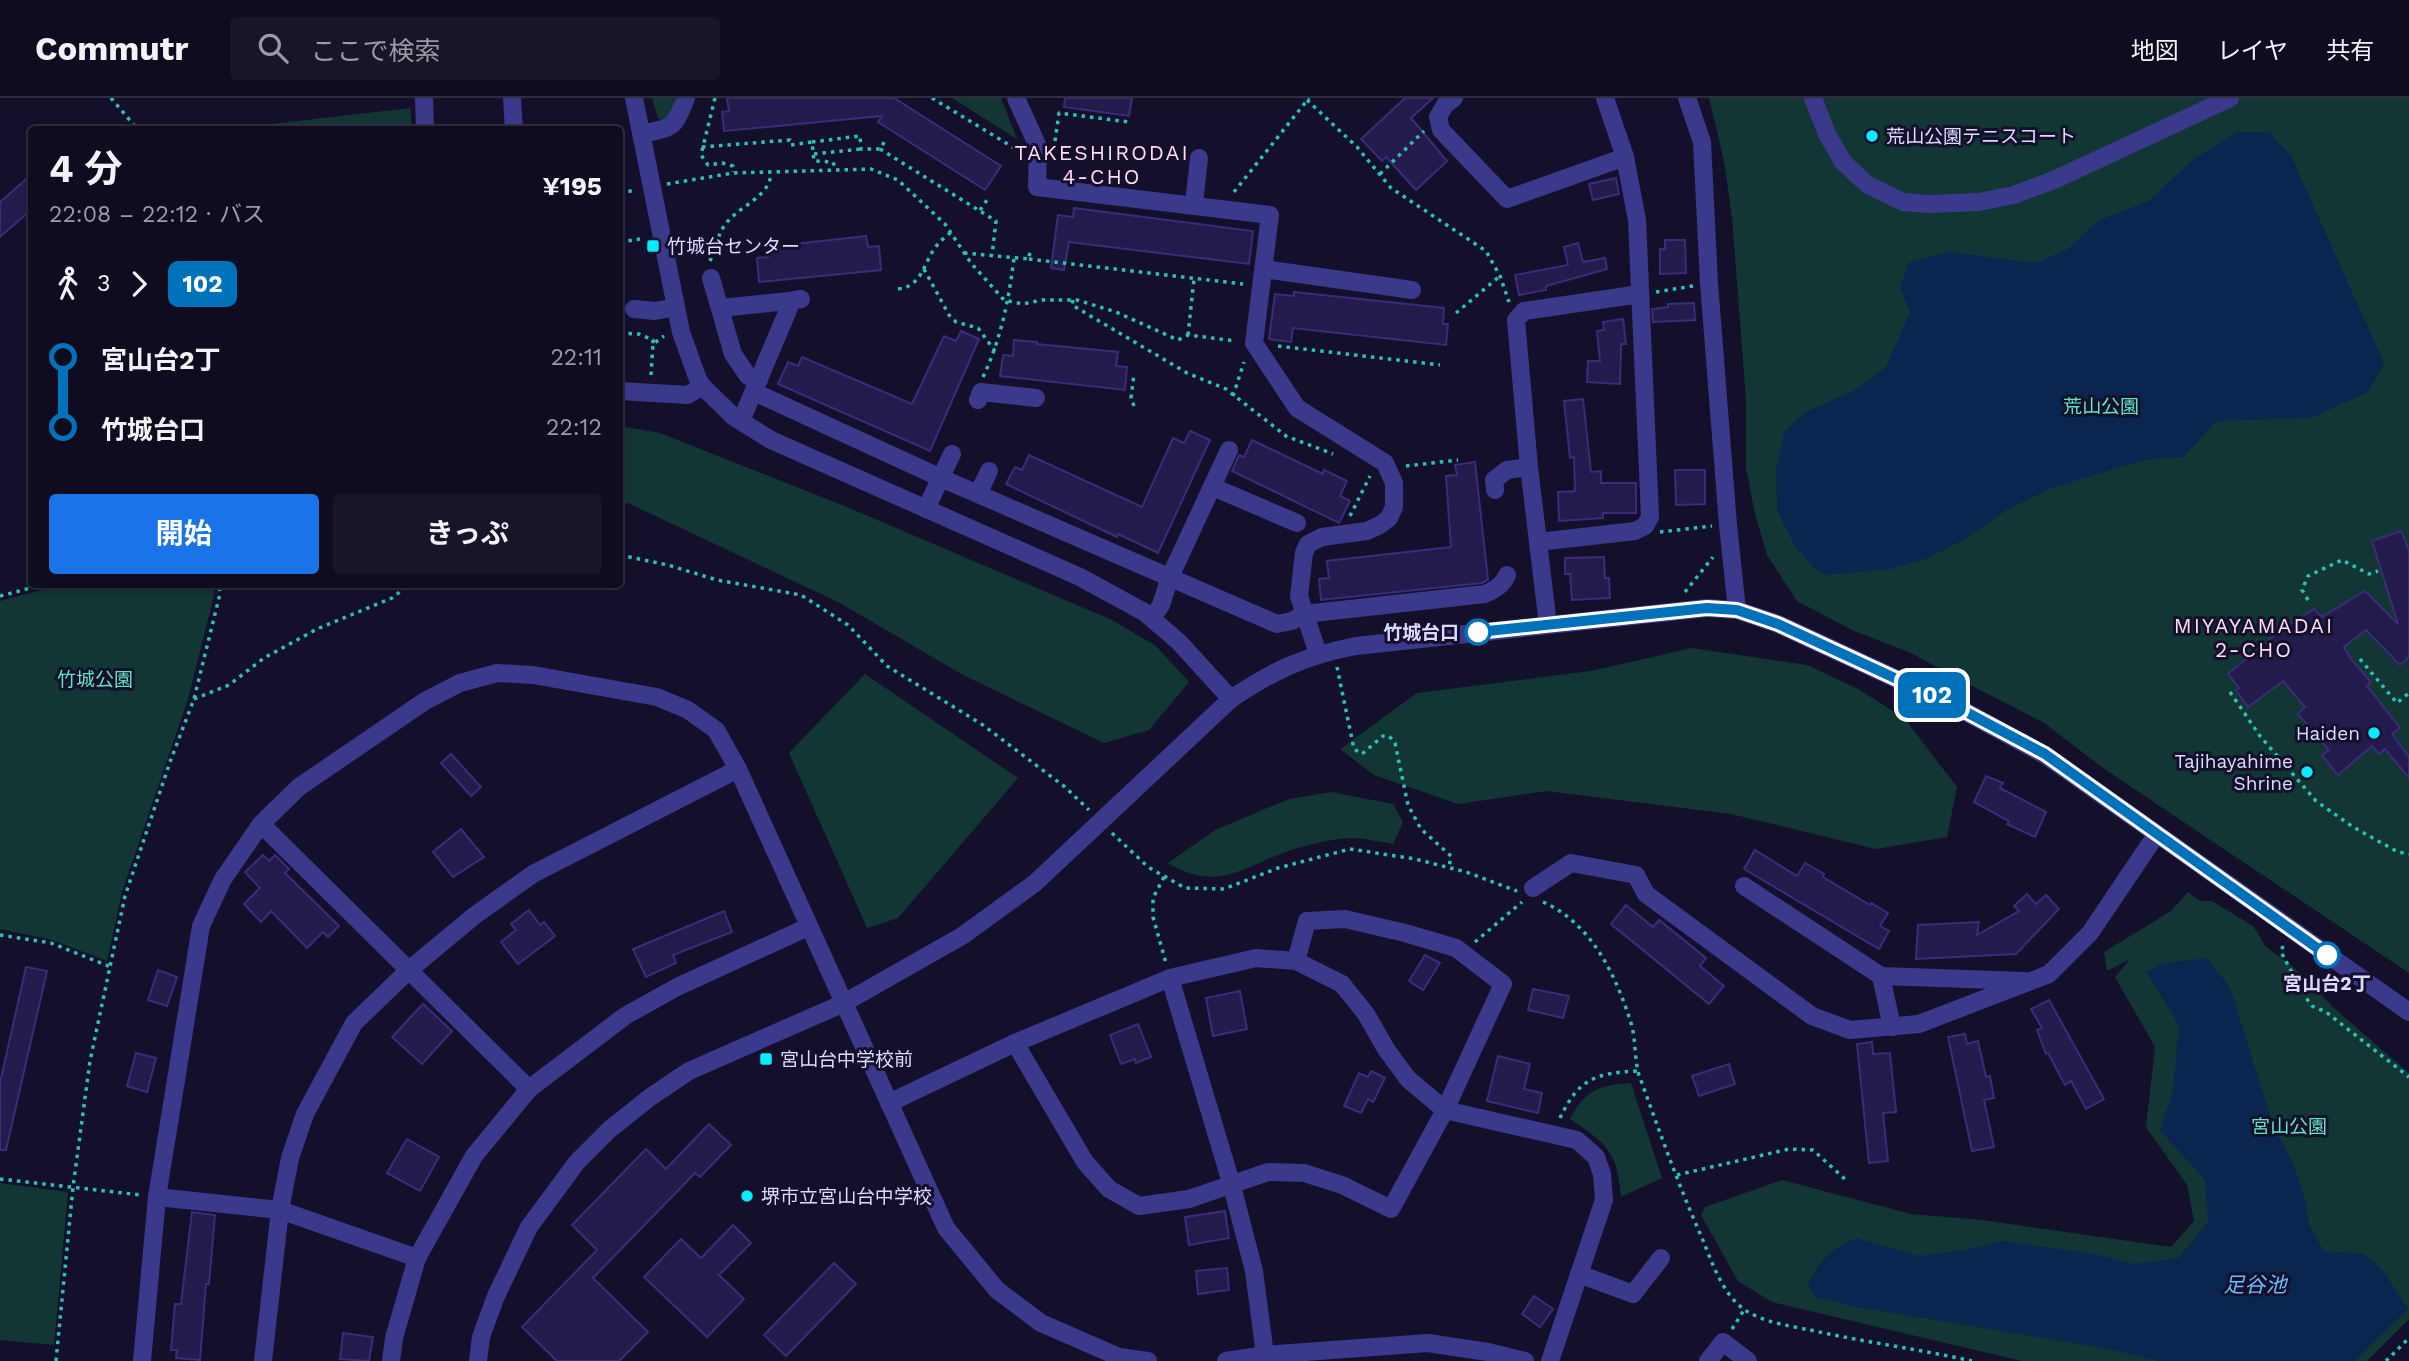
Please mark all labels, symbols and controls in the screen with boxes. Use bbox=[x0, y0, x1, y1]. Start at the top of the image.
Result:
search box bbox=[230, 17, 720, 80]
text: Commutr bbox=[35, 29, 188, 68]
icon: search bbox=[254, 29, 292, 67]
text: ここで検索 bbox=[310, 36, 440, 66]
text: 地図 bbox=[2131, 37, 2179, 65]
text: レイヤ bbox=[2217, 37, 2288, 65]
text: 共有 bbox=[2326, 37, 2374, 65]
place label: 荒山公園テニスコート bbox=[1886, 125, 2076, 148]
marker: 荒山公園テニスコート bbox=[1864, 128, 1880, 144]
district label: TAKESHIRODAI 4-CHO bbox=[1014, 140, 1190, 189]
text: 4 分 bbox=[49, 147, 122, 191]
text: ¥195 bbox=[542, 171, 602, 201]
text: 22:08 – 22:12 · バス bbox=[49, 201, 265, 228]
place label: 竹城台センター bbox=[667, 235, 800, 258]
marker: 竹城台センター bbox=[645, 238, 661, 254]
icon: walk bbox=[49, 265, 87, 303]
icon: forward bbox=[120, 265, 158, 303]
text: 3 bbox=[97, 270, 110, 297]
text: 102 bbox=[182, 270, 223, 298]
text: 22:11 bbox=[550, 344, 602, 371]
text: 宮山台2丁 bbox=[101, 345, 221, 375]
park label: 荒山公園 bbox=[2063, 395, 2139, 418]
text: 22:12 bbox=[546, 414, 602, 441]
text: 竹城台口 bbox=[101, 415, 205, 445]
button: 開始 bbox=[49, 494, 319, 574]
button: きっぷ bbox=[333, 494, 602, 574]
district label: MIYAYAMADAI 2-CHO bbox=[2174, 613, 2334, 662]
marker: 竹城台口 bbox=[1465, 619, 1491, 645]
place label: 竹城台口 bbox=[1383, 621, 1459, 644]
park label: 竹城公園 bbox=[57, 668, 133, 691]
line badge: 102 bbox=[1892, 672, 1972, 718]
text: 102 bbox=[1912, 681, 1952, 709]
place label: Haiden bbox=[2296, 722, 2360, 745]
marker: Haiden bbox=[2366, 725, 2382, 741]
place label: Tajihayahime Shrine bbox=[2174, 750, 2293, 795]
marker: Tajihayahime Shrine bbox=[2299, 764, 2315, 780]
marker: 宮山台2丁 bbox=[2314, 942, 2340, 968]
place label: 宮山台2丁 bbox=[2283, 972, 2371, 995]
place label: 宮山台中学校前 bbox=[780, 1048, 913, 1071]
marker: 宮山台中学校前 bbox=[758, 1051, 774, 1067]
park label: 宮山公園 bbox=[2251, 1115, 2327, 1138]
place label: 堺市立宮山台中学校 bbox=[761, 1185, 932, 1208]
marker: 堺市立宮山台中学校 bbox=[739, 1188, 755, 1204]
water label: 足谷池 bbox=[2224, 1272, 2288, 1297]

